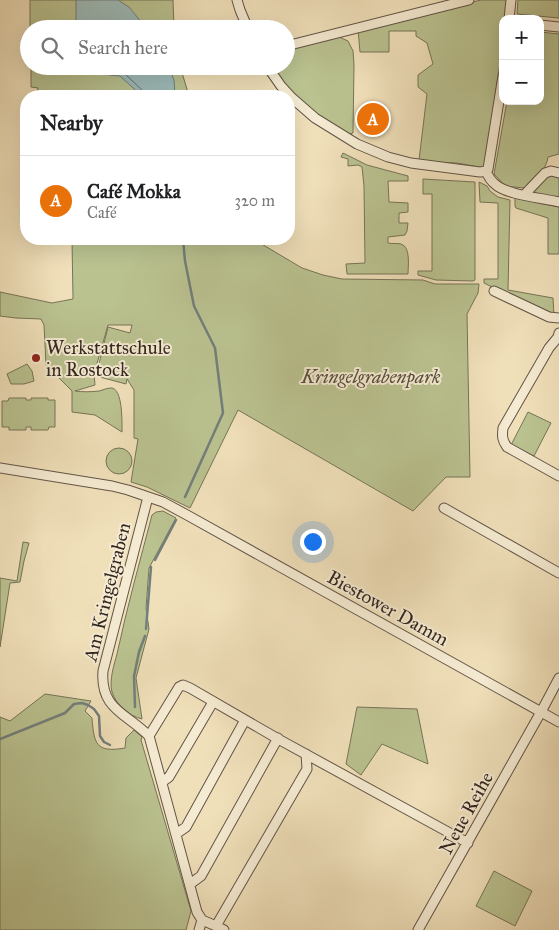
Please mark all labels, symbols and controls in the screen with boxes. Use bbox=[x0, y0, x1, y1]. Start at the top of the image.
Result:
map controls bbox=[499, 15, 544, 105]
button: + bbox=[499, 15, 544, 60]
search box bbox=[20, 20, 295, 75]
icon: search bbox=[38, 34, 66, 62]
text: Search here bbox=[78, 36, 168, 59]
button: − bbox=[499, 60, 544, 105]
pin: A bbox=[357, 100, 389, 138]
text: Nearby bbox=[40, 110, 103, 136]
text: Café Mokka bbox=[87, 180, 181, 203]
text: A bbox=[51, 191, 61, 210]
text: 320 m bbox=[235, 191, 275, 210]
text: Café bbox=[87, 203, 117, 222]
place label: Werkstattschule in Rostock bbox=[46, 336, 171, 381]
marker: Werkstattschule in Rostock bbox=[30, 352, 42, 364]
park label: Kringelgrabenpark bbox=[300, 365, 441, 389]
street label: Am Kringelgraben bbox=[78, 520, 136, 665]
your location bbox=[300, 529, 326, 555]
street label: Biestower Damm bbox=[323, 565, 453, 651]
street label: Neue Reihe bbox=[434, 768, 498, 858]

